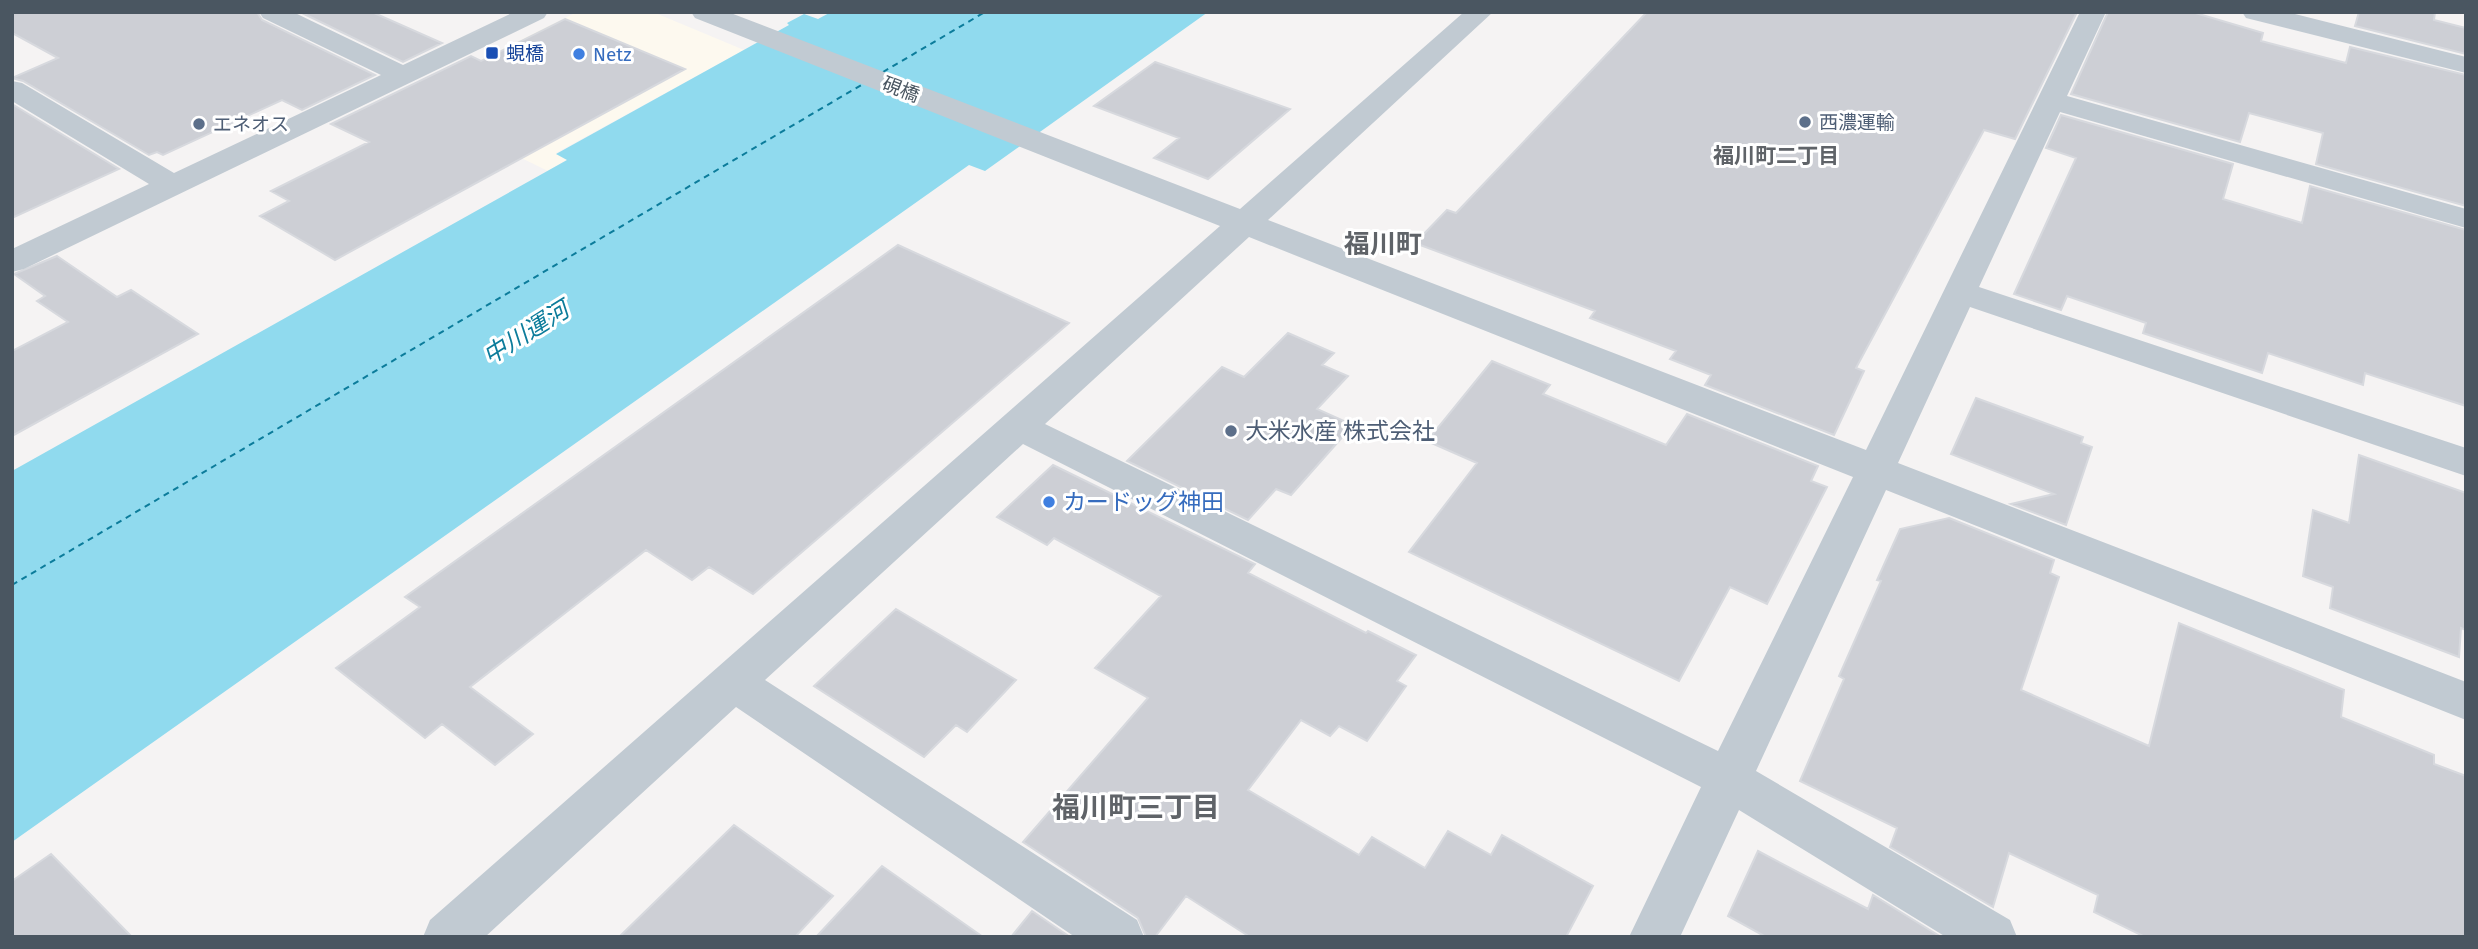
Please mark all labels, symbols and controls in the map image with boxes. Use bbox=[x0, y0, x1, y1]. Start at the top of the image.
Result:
place label: 蜆橋 bbox=[506, 42, 544, 65]
place label: Netz bbox=[593, 43, 632, 66]
marker: 蜆橋 bbox=[484, 45, 500, 61]
marker: Netz bbox=[571, 46, 587, 62]
street label: 硯橋 bbox=[879, 72, 923, 107]
place label: 西濃運輸 bbox=[1819, 111, 1895, 134]
place label: エネオス bbox=[213, 113, 289, 136]
marker: 西濃運輸 bbox=[1797, 114, 1813, 130]
marker: エネオス bbox=[191, 116, 207, 132]
district label: 福川町二丁目 bbox=[1713, 143, 1839, 169]
district label: 福川町 bbox=[1344, 229, 1422, 260]
water label: 中川運河 bbox=[478, 294, 578, 370]
place label: 大米水産 株式会社 bbox=[1245, 417, 1435, 445]
marker: 大米水産 株式会社 bbox=[1223, 423, 1239, 439]
place label: カードッグ神田 bbox=[1063, 488, 1224, 516]
marker: カードッグ神田 bbox=[1041, 494, 1057, 510]
district label: 福川町三丁目 bbox=[1052, 791, 1220, 824]

